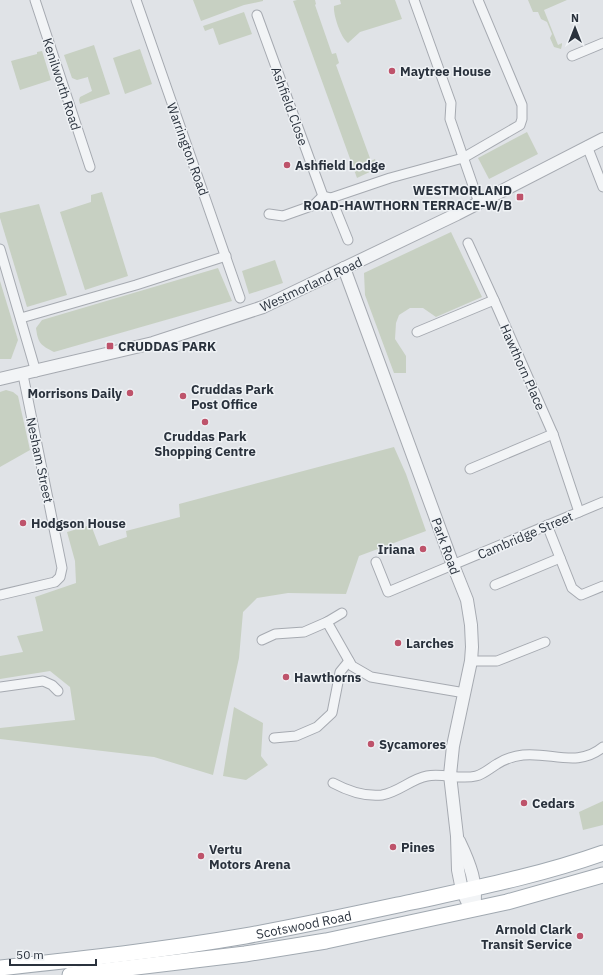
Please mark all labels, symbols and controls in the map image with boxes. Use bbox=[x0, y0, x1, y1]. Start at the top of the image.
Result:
north arrow bbox=[555, 8, 595, 48]
text: N bbox=[571, 11, 579, 25]
street label: Kenilworth Road bbox=[39, 36, 84, 132]
place label: Maytree House bbox=[400, 63, 491, 80]
street label: Ashfield Close bbox=[267, 64, 312, 148]
marker: Maytree House bbox=[387, 66, 397, 76]
street label: Warrington Road bbox=[163, 100, 212, 198]
place label: Ashfield Lodge bbox=[295, 157, 385, 174]
marker: Ashfield Lodge bbox=[282, 160, 292, 170]
place label: WESTMORLAND ROAD-HAWTHORN TERRACE-W/B bbox=[303, 182, 512, 214]
marker: WESTMORLAND ROAD-HAWTHORN TERRACE-W/B bbox=[515, 192, 525, 202]
street label: Westmorland Road bbox=[257, 253, 365, 316]
street label: Hawthorn Place bbox=[496, 322, 549, 413]
place label: CRUDDAS PARK bbox=[118, 338, 216, 355]
marker: CRUDDAS PARK bbox=[105, 341, 115, 351]
place label: Cruddas Park Post Office bbox=[191, 381, 274, 413]
place label: Morrisons Daily bbox=[28, 385, 122, 402]
marker: Morrisons Daily bbox=[125, 388, 135, 398]
marker: Cruddas Park Post Office bbox=[178, 391, 188, 401]
street label: Nesham Street bbox=[22, 416, 57, 504]
marker: Cruddas Park Shopping Centre bbox=[200, 417, 210, 427]
place label: Cruddas Park Shopping Centre bbox=[154, 428, 256, 460]
street label: Cambridge Street bbox=[475, 508, 576, 563]
place label: Hodgson House bbox=[31, 515, 126, 532]
street label: Park Road bbox=[427, 515, 464, 577]
marker: Hodgson House bbox=[18, 518, 28, 528]
place label: Iriana bbox=[378, 541, 415, 558]
marker: Iriana bbox=[418, 544, 428, 554]
place label: Larches bbox=[406, 635, 454, 652]
marker: Larches bbox=[393, 638, 403, 648]
place label: Hawthorns bbox=[294, 669, 362, 686]
marker: Hawthorns bbox=[281, 672, 291, 682]
place label: Sycamores bbox=[379, 736, 447, 753]
marker: Sycamores bbox=[366, 739, 376, 749]
place label: Cedars bbox=[532, 795, 575, 812]
marker: Cedars bbox=[519, 798, 529, 808]
place label: Pines bbox=[401, 839, 435, 856]
place label: Vertu Motors Arena bbox=[209, 841, 291, 873]
marker: Pines bbox=[388, 842, 398, 852]
marker: Vertu Motors Arena bbox=[196, 851, 206, 861]
street label: Scotswood Road bbox=[255, 907, 353, 943]
place label: Arnold Clark Transit Service bbox=[481, 921, 572, 953]
marker: Arnold Clark Transit Service bbox=[575, 931, 585, 941]
scale bar bbox=[10, 941, 96, 967]
text: 50 m bbox=[16, 947, 44, 962]

